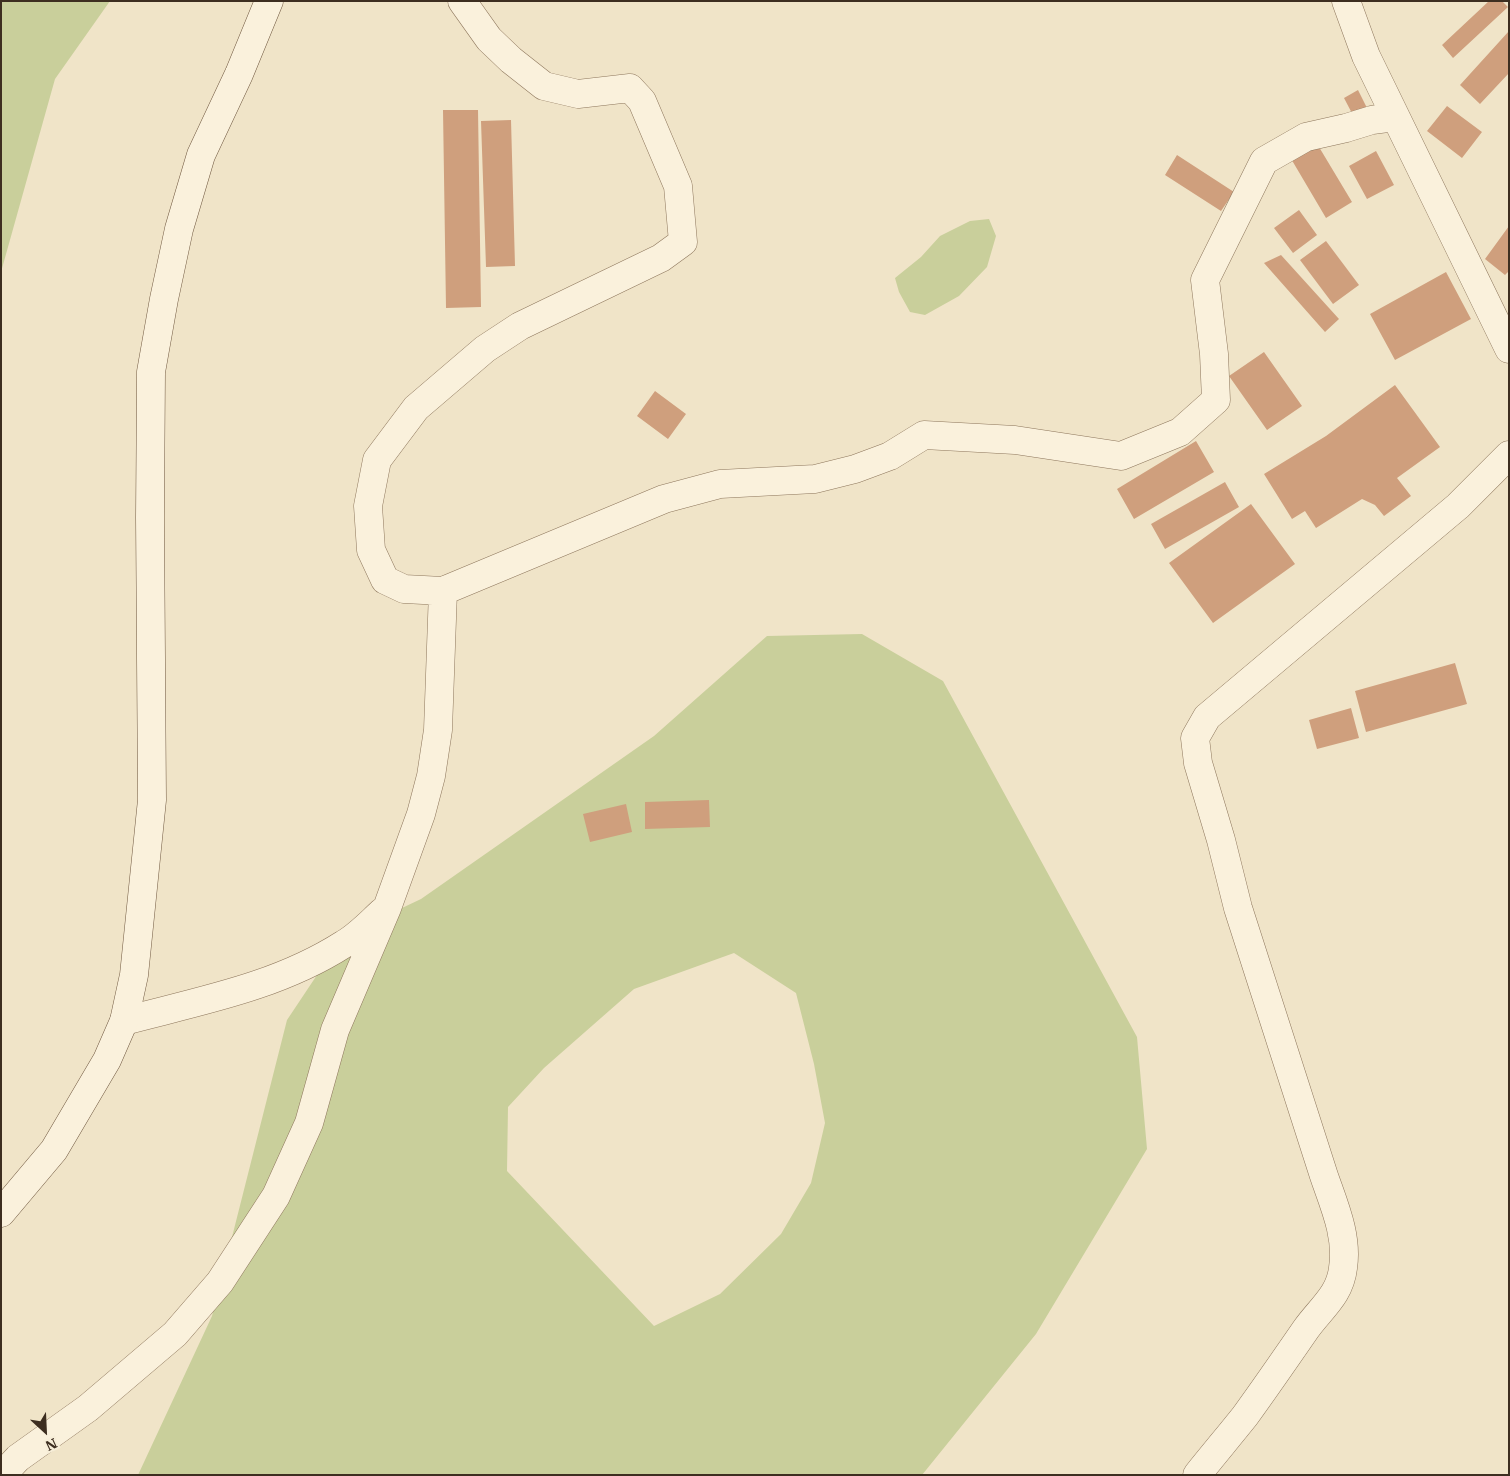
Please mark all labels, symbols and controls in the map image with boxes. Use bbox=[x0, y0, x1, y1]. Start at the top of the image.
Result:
north arrow bbox=[20, 1406, 70, 1456]
text: N bbox=[43, 1434, 60, 1455]

